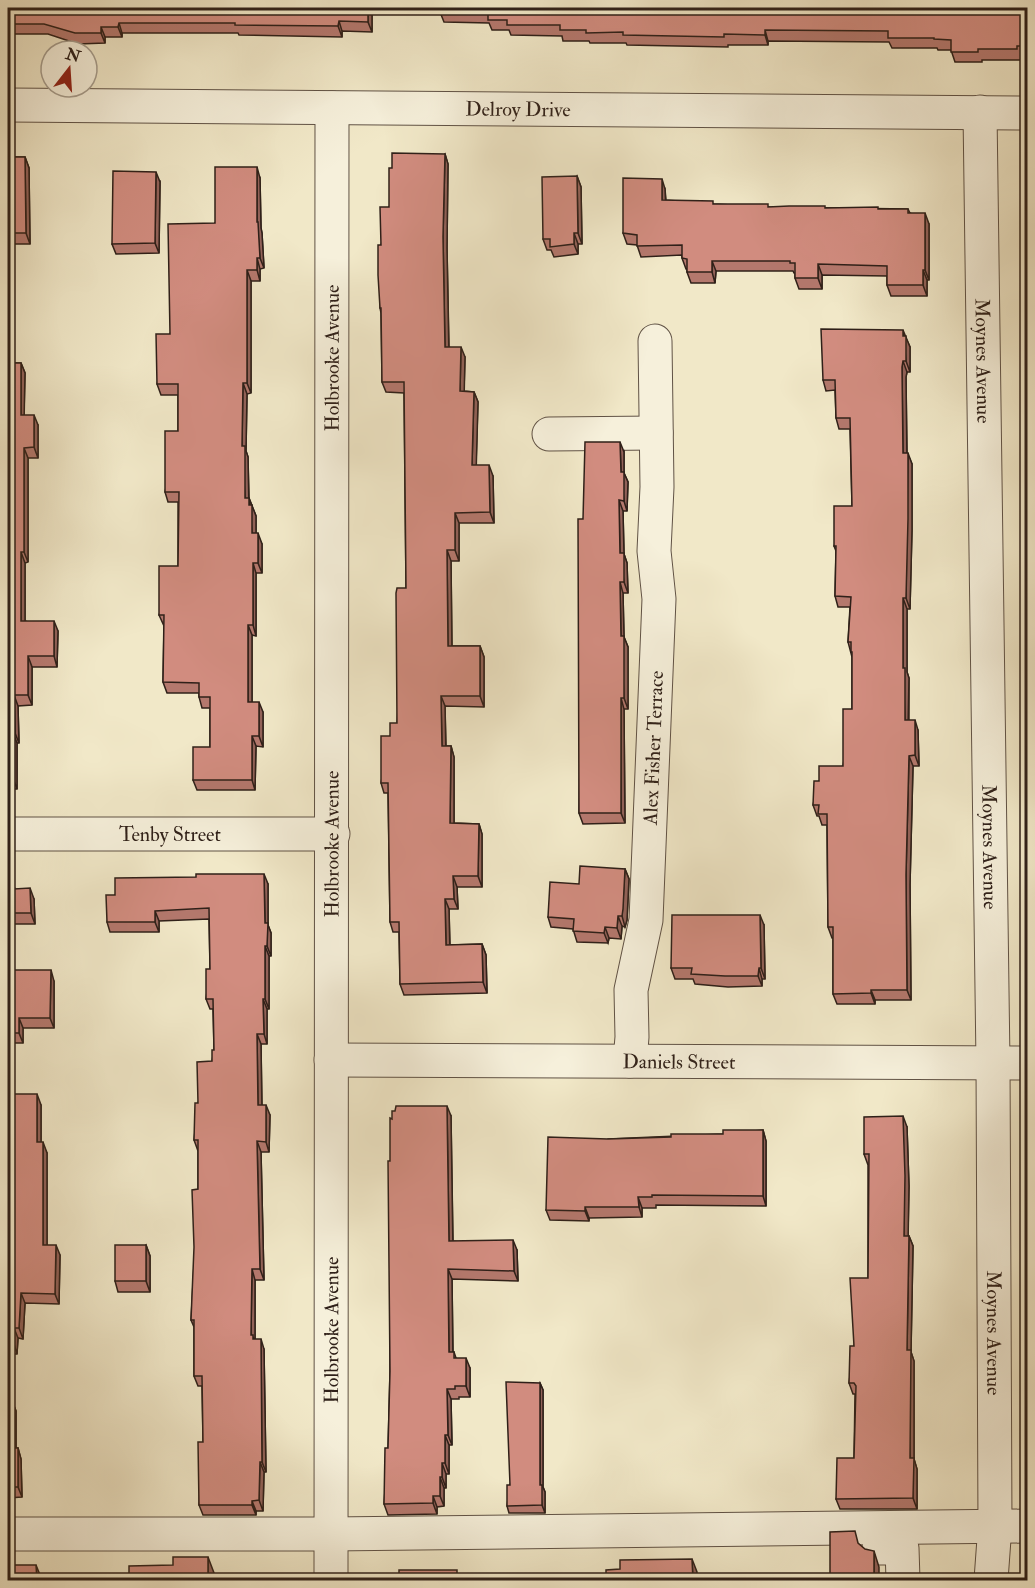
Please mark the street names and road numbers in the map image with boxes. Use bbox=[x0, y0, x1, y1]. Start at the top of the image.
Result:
street label: Delroy Drive bbox=[465, 96, 571, 122]
street label: Holbrooke Avenue bbox=[319, 285, 344, 431]
street label: Moynes Avenue bbox=[970, 298, 997, 424]
street label: Alex Fisher Terrace bbox=[637, 670, 669, 827]
street label: Holbrooke Avenue bbox=[319, 771, 344, 917]
street label: Moynes Avenue bbox=[977, 784, 1003, 910]
street label: Tenby Street bbox=[119, 822, 221, 847]
street label: Daniels Street bbox=[622, 1049, 736, 1074]
street label: Holbrooke Avenue bbox=[319, 1257, 344, 1403]
street label: Moynes Avenue bbox=[981, 1270, 1007, 1395]

